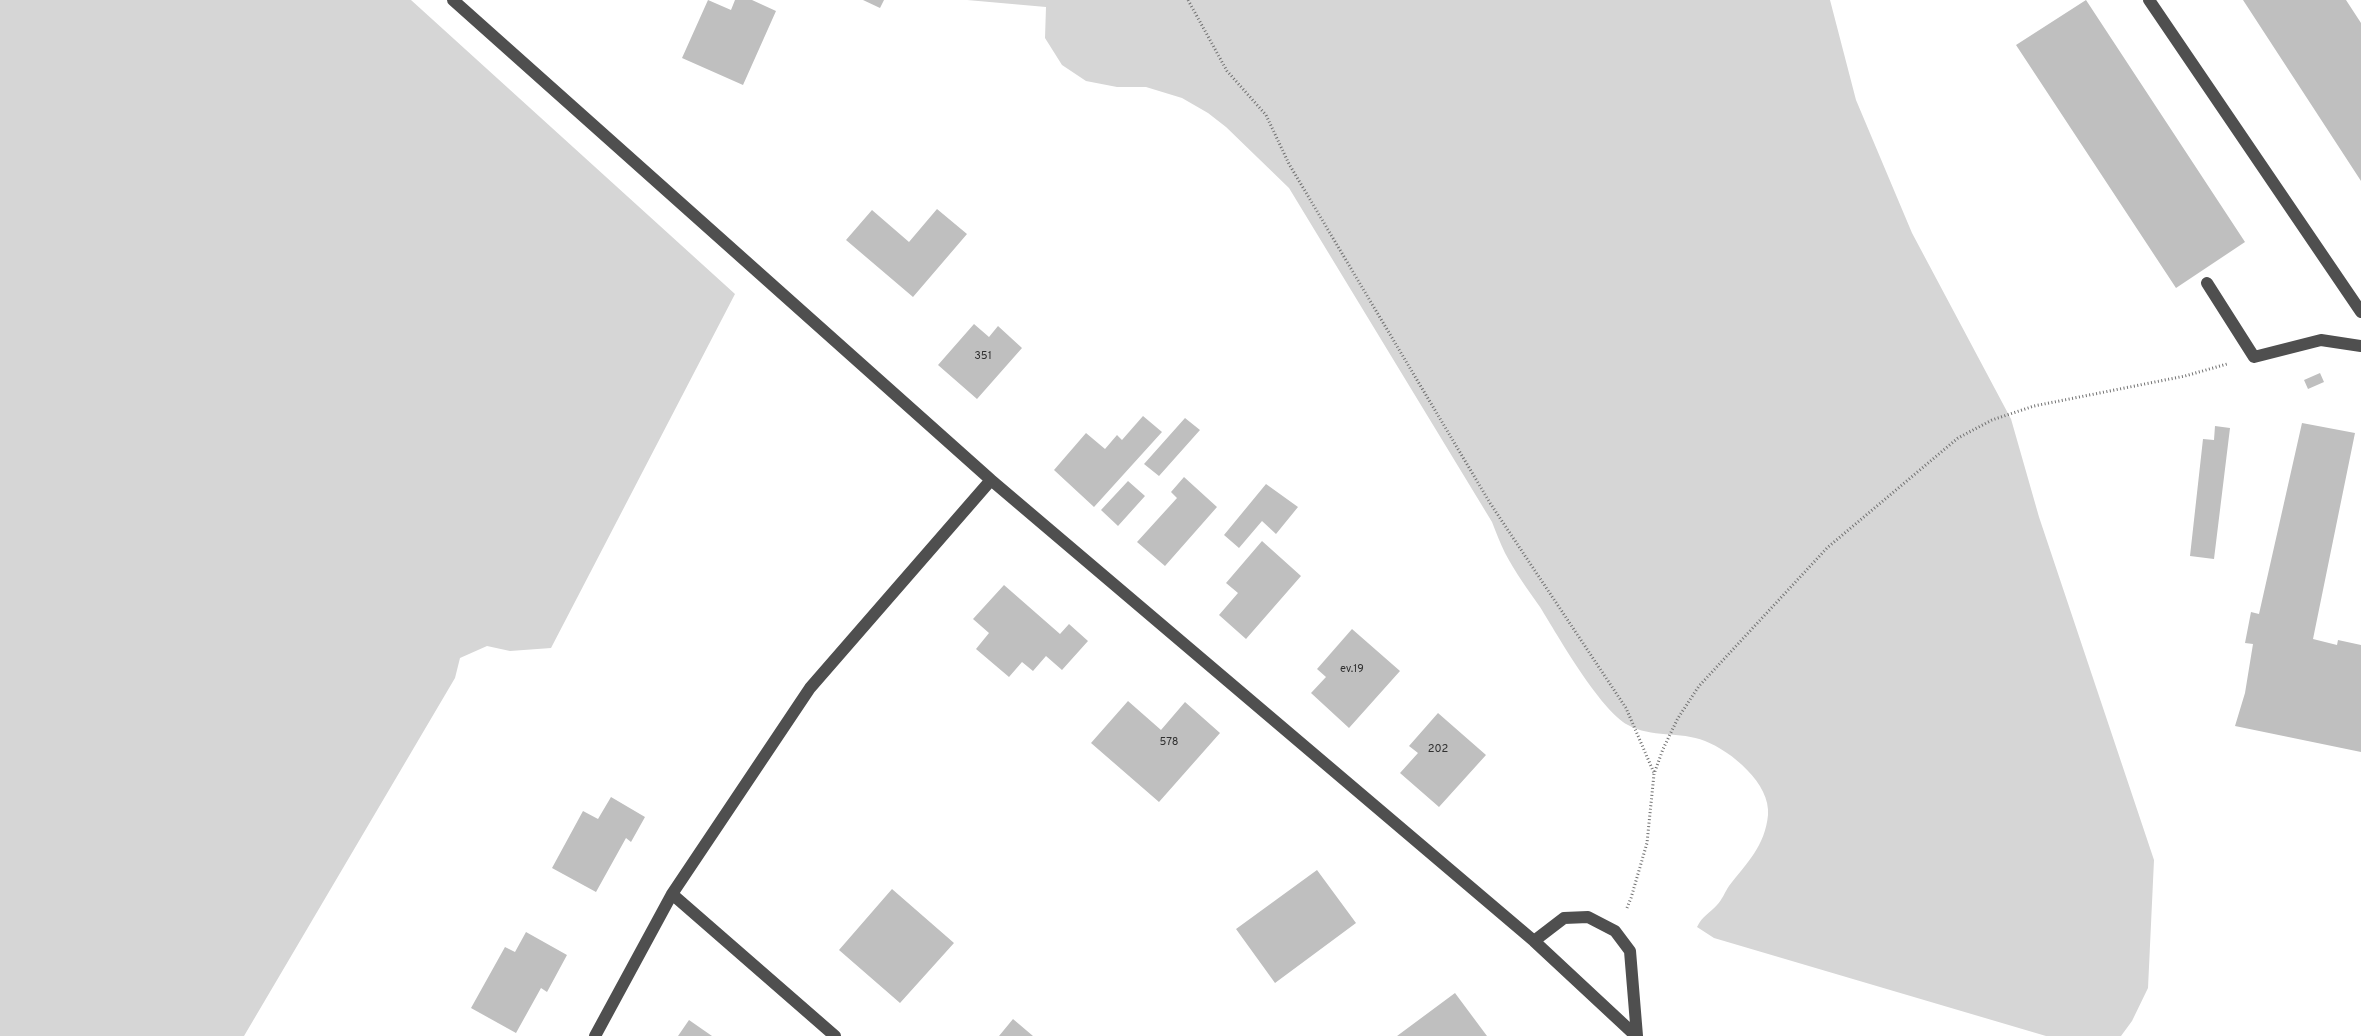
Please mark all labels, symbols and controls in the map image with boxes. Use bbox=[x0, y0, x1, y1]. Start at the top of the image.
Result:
house number: 351 bbox=[974, 350, 992, 364]
house number: ev.19 bbox=[1340, 663, 1364, 677]
house number: 578 bbox=[1160, 736, 1178, 750]
house number: 202 bbox=[1428, 743, 1448, 757]

